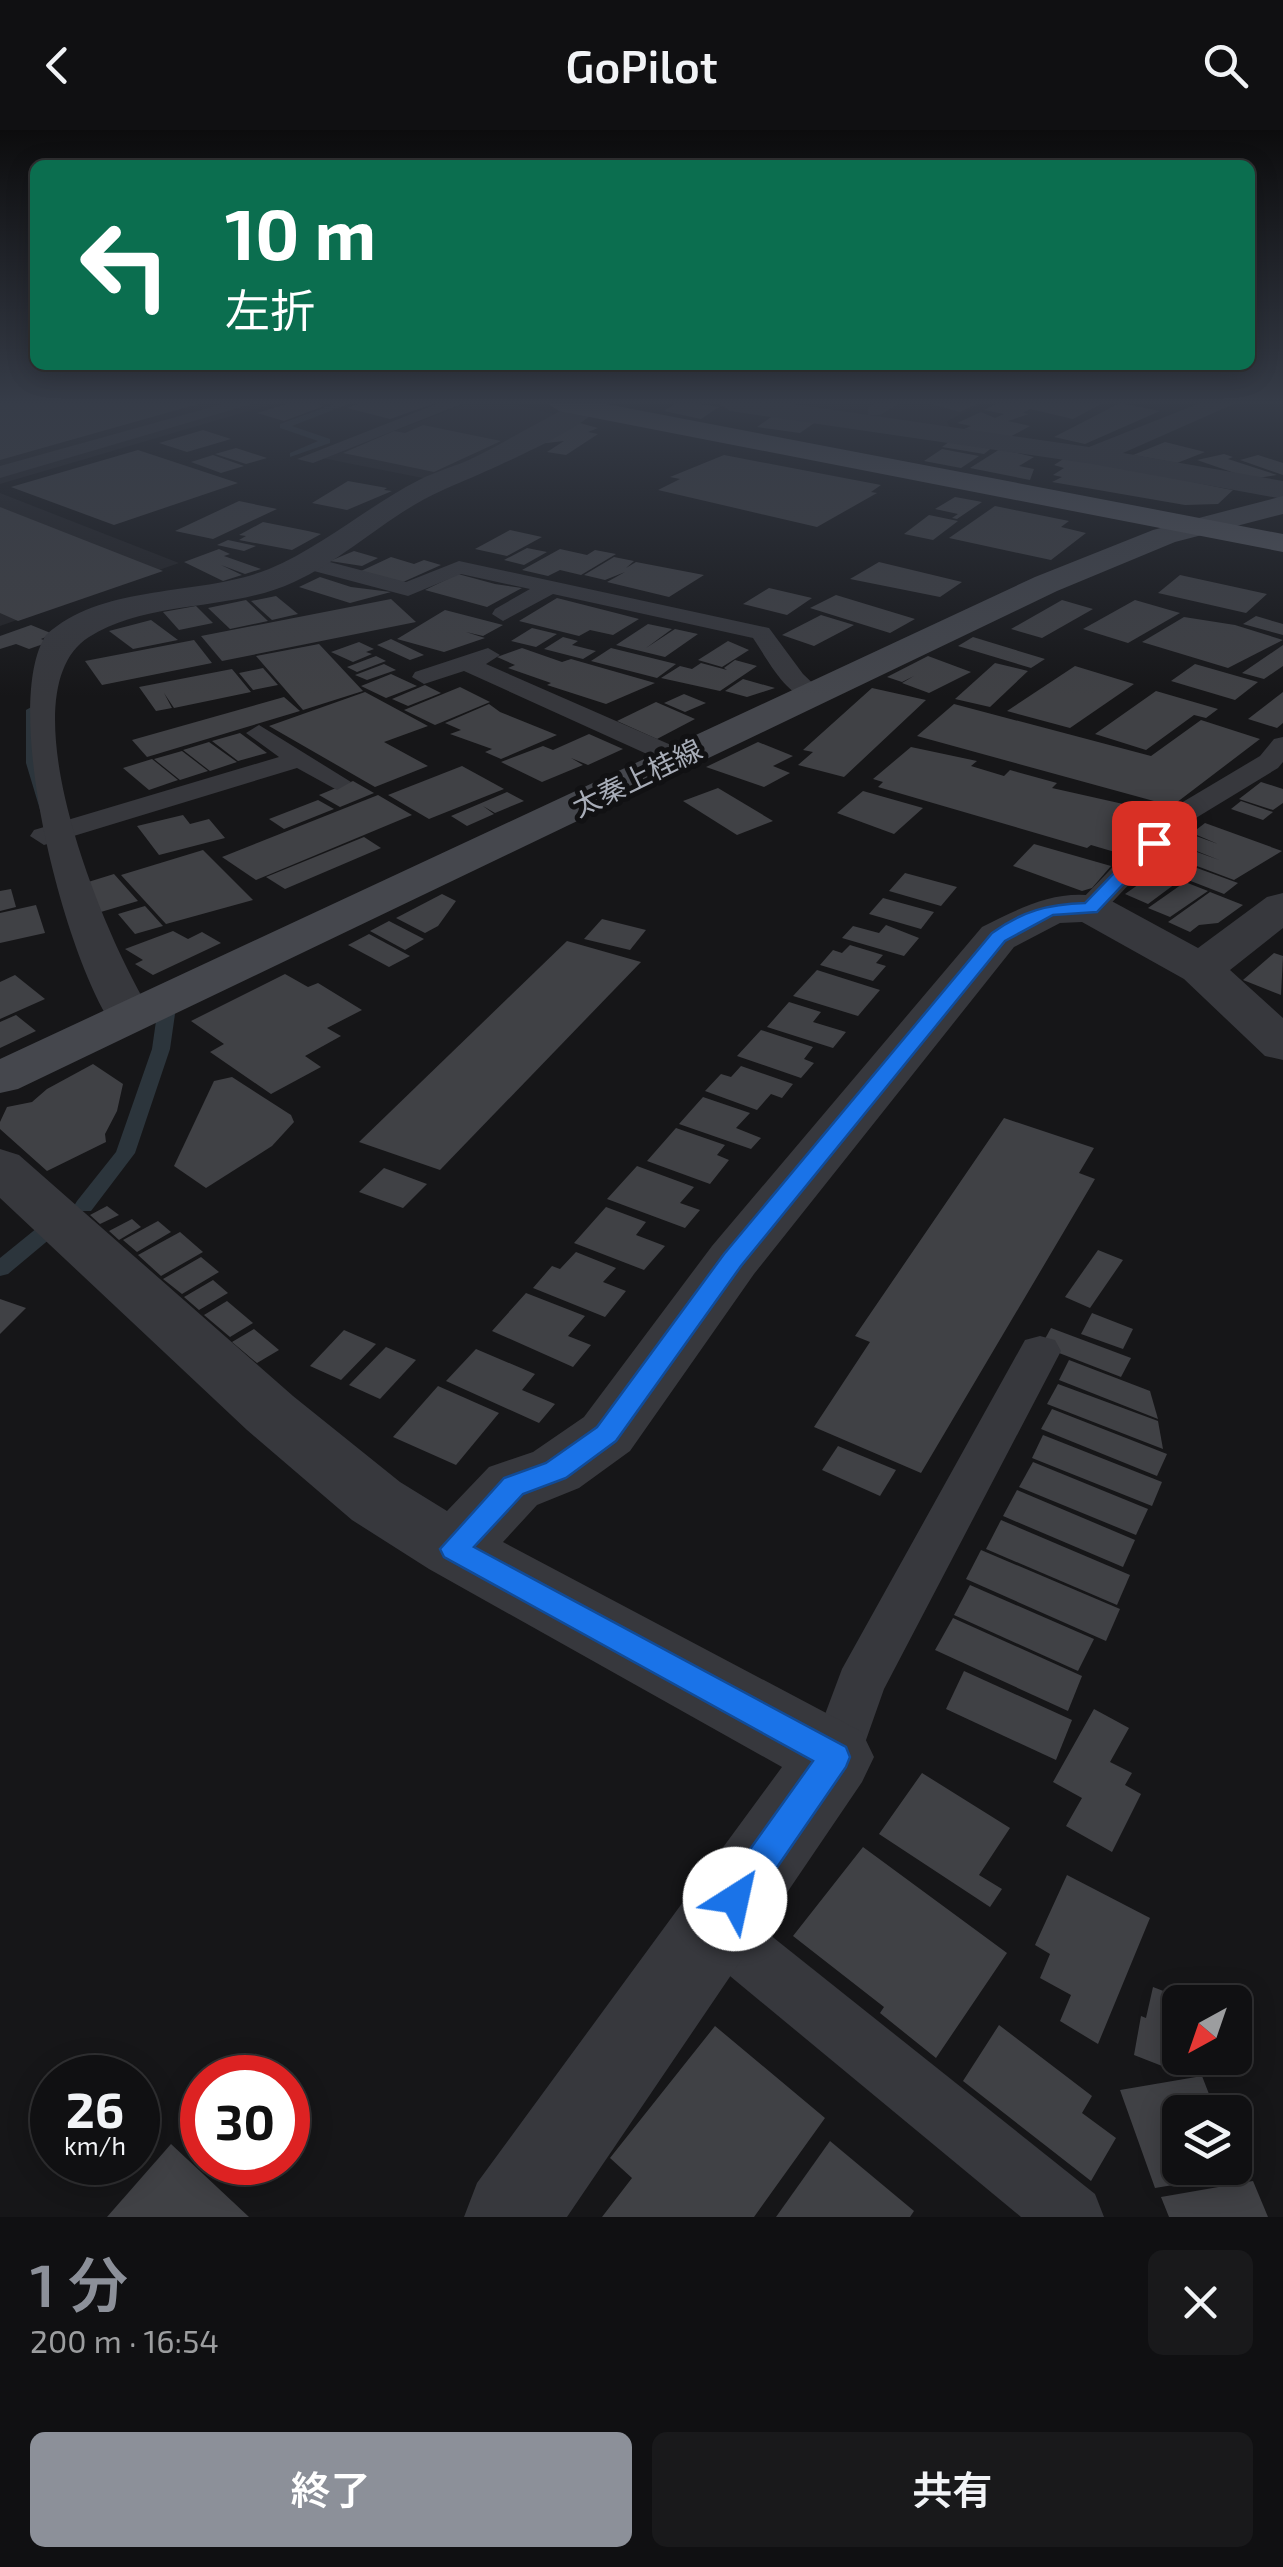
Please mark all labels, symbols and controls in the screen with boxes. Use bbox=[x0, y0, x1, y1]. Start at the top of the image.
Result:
icon: back bbox=[30, 38, 85, 93]
text: GoPilot bbox=[565, 38, 718, 92]
icon: search bbox=[1198, 38, 1253, 93]
text: 10 m bbox=[225, 190, 376, 274]
icon: left bbox=[60, 200, 190, 330]
text: 左折 bbox=[225, 282, 315, 336]
street label: 太秦上桂線 bbox=[566, 731, 707, 823]
pin bbox=[1112, 801, 1197, 886]
icon: arrive bbox=[1127, 816, 1182, 871]
position arrow bbox=[683, 1847, 787, 1951]
north arrow bbox=[1162, 1985, 1252, 2075]
map controls bbox=[1162, 1985, 1252, 2185]
speed limit sign: 30 bbox=[180, 2055, 310, 2185]
text: 26 bbox=[66, 2078, 124, 2138]
button: layers bbox=[1162, 2095, 1252, 2185]
text: km/h bbox=[64, 2130, 126, 2160]
text: 1 分 bbox=[30, 2247, 128, 2319]
button: close bbox=[1148, 2250, 1253, 2355]
text: 200 m · 16:54 bbox=[30, 2321, 219, 2359]
button: 終了 bbox=[30, 2432, 632, 2547]
button: 共有 bbox=[652, 2432, 1253, 2547]

